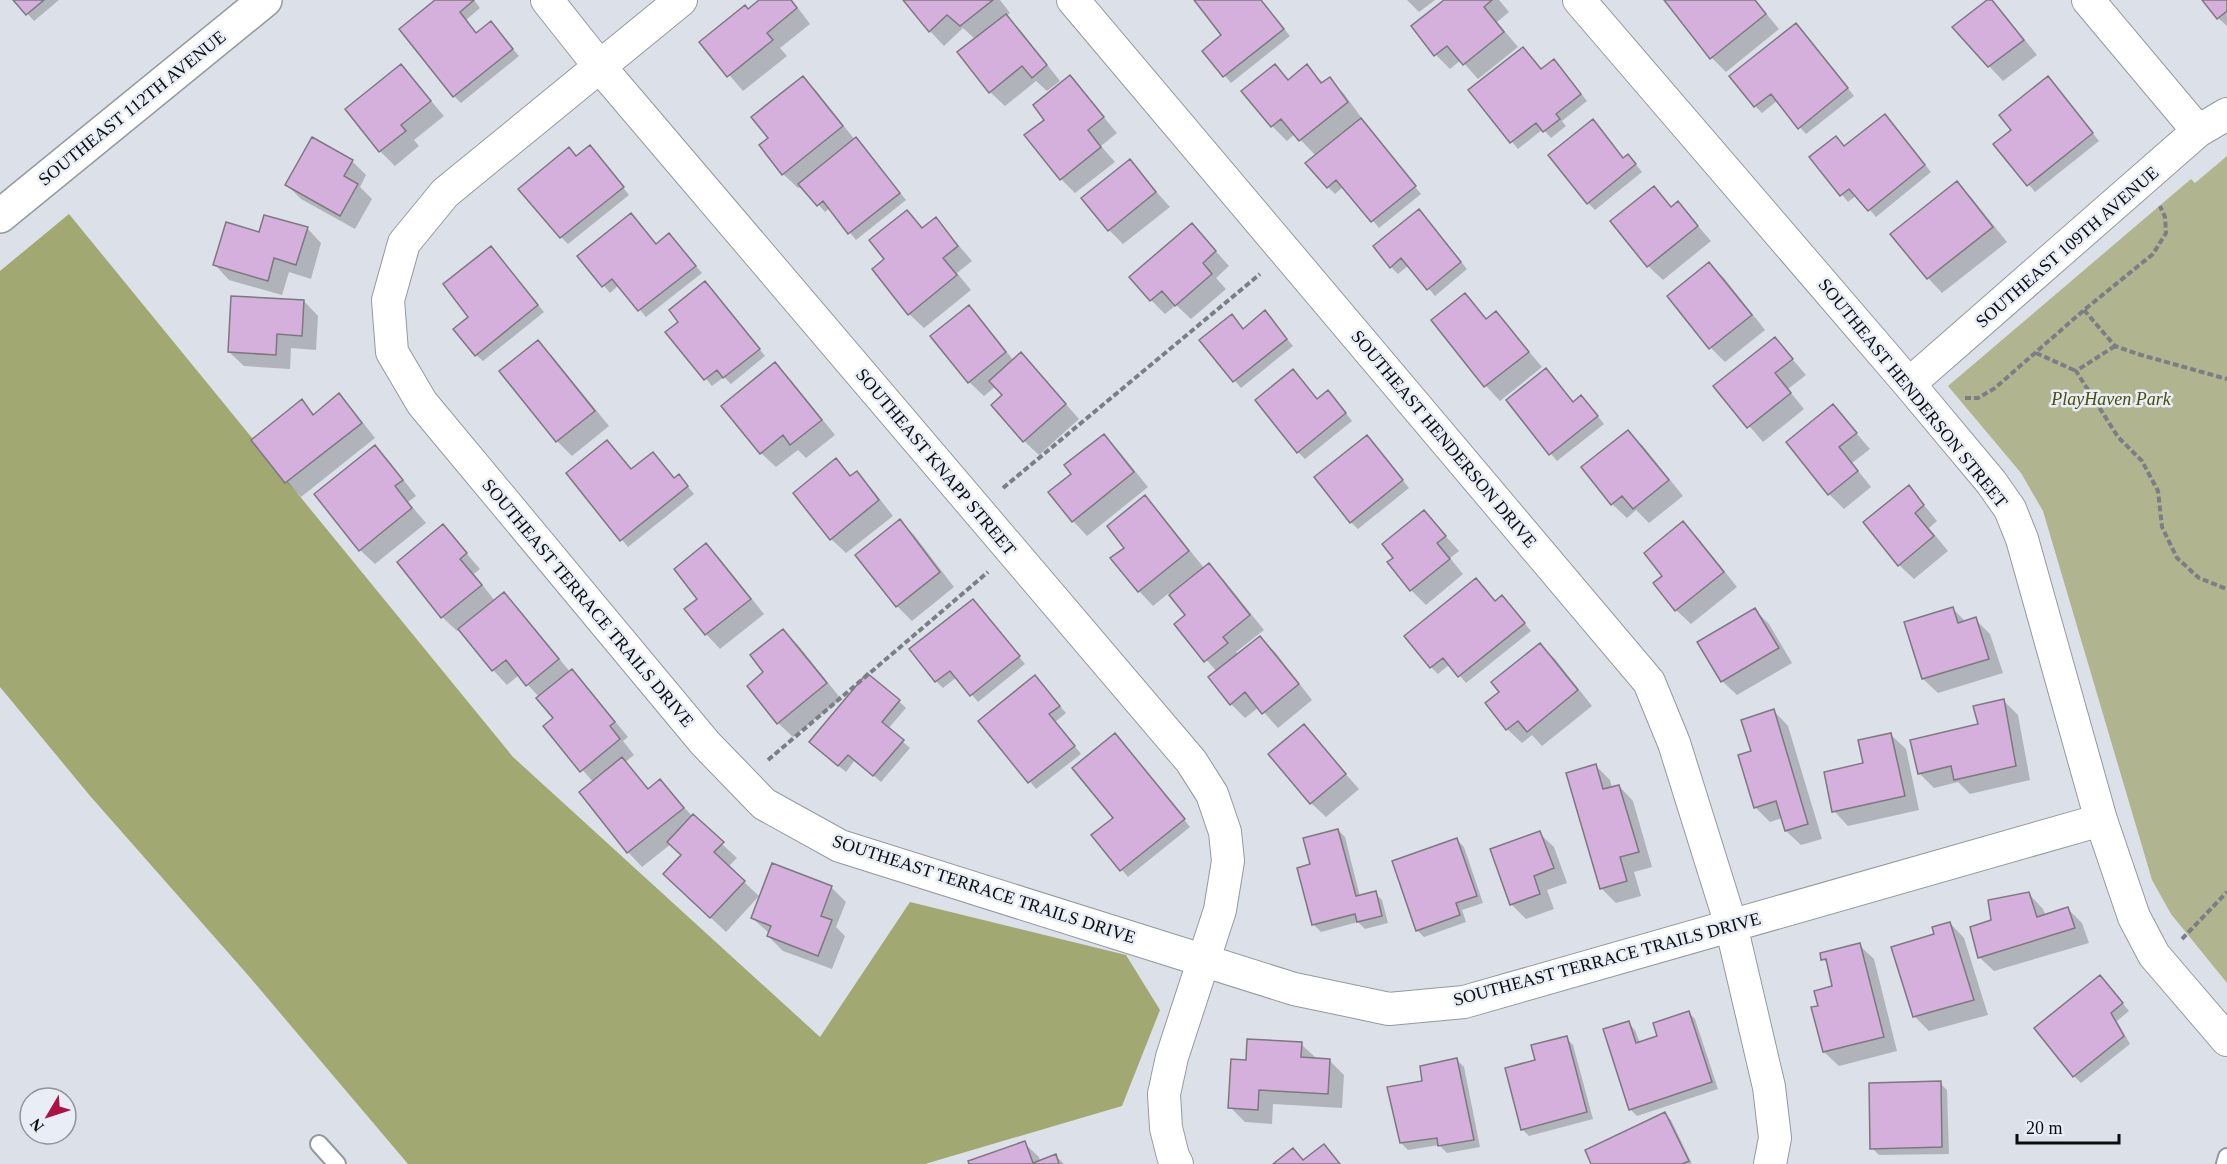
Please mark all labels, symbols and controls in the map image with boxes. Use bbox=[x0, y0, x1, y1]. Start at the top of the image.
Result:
street label: SOUTHEAST 112TH AVENUE bbox=[35, 26, 229, 190]
street label: SOUTHEAST 109TH AVENUE bbox=[1972, 162, 2162, 332]
street label: SOUTHEAST HENDERSON STREET bbox=[1814, 275, 2012, 511]
street label: SOUTHEAST HENDERSON DRIVE bbox=[1347, 326, 1541, 552]
street label: SOUTHEAST KNAPP STREET bbox=[852, 364, 1020, 560]
park label: PlayHaven Park bbox=[2050, 389, 2172, 409]
street label: SOUTHEAST TERRACE TRAILS DRIVE bbox=[478, 475, 698, 731]
street label: SOUTHEAST TERRACE TRAILS DRIVE bbox=[830, 830, 1138, 948]
street label: SOUTHEAST TERRACE TRAILS DRIVE bbox=[1451, 908, 1763, 1010]
north arrow bbox=[18, 1086, 78, 1146]
scale bar bbox=[2017, 1107, 2119, 1145]
text: N bbox=[26, 1115, 47, 1135]
text: 20 m bbox=[2026, 1118, 2063, 1138]

